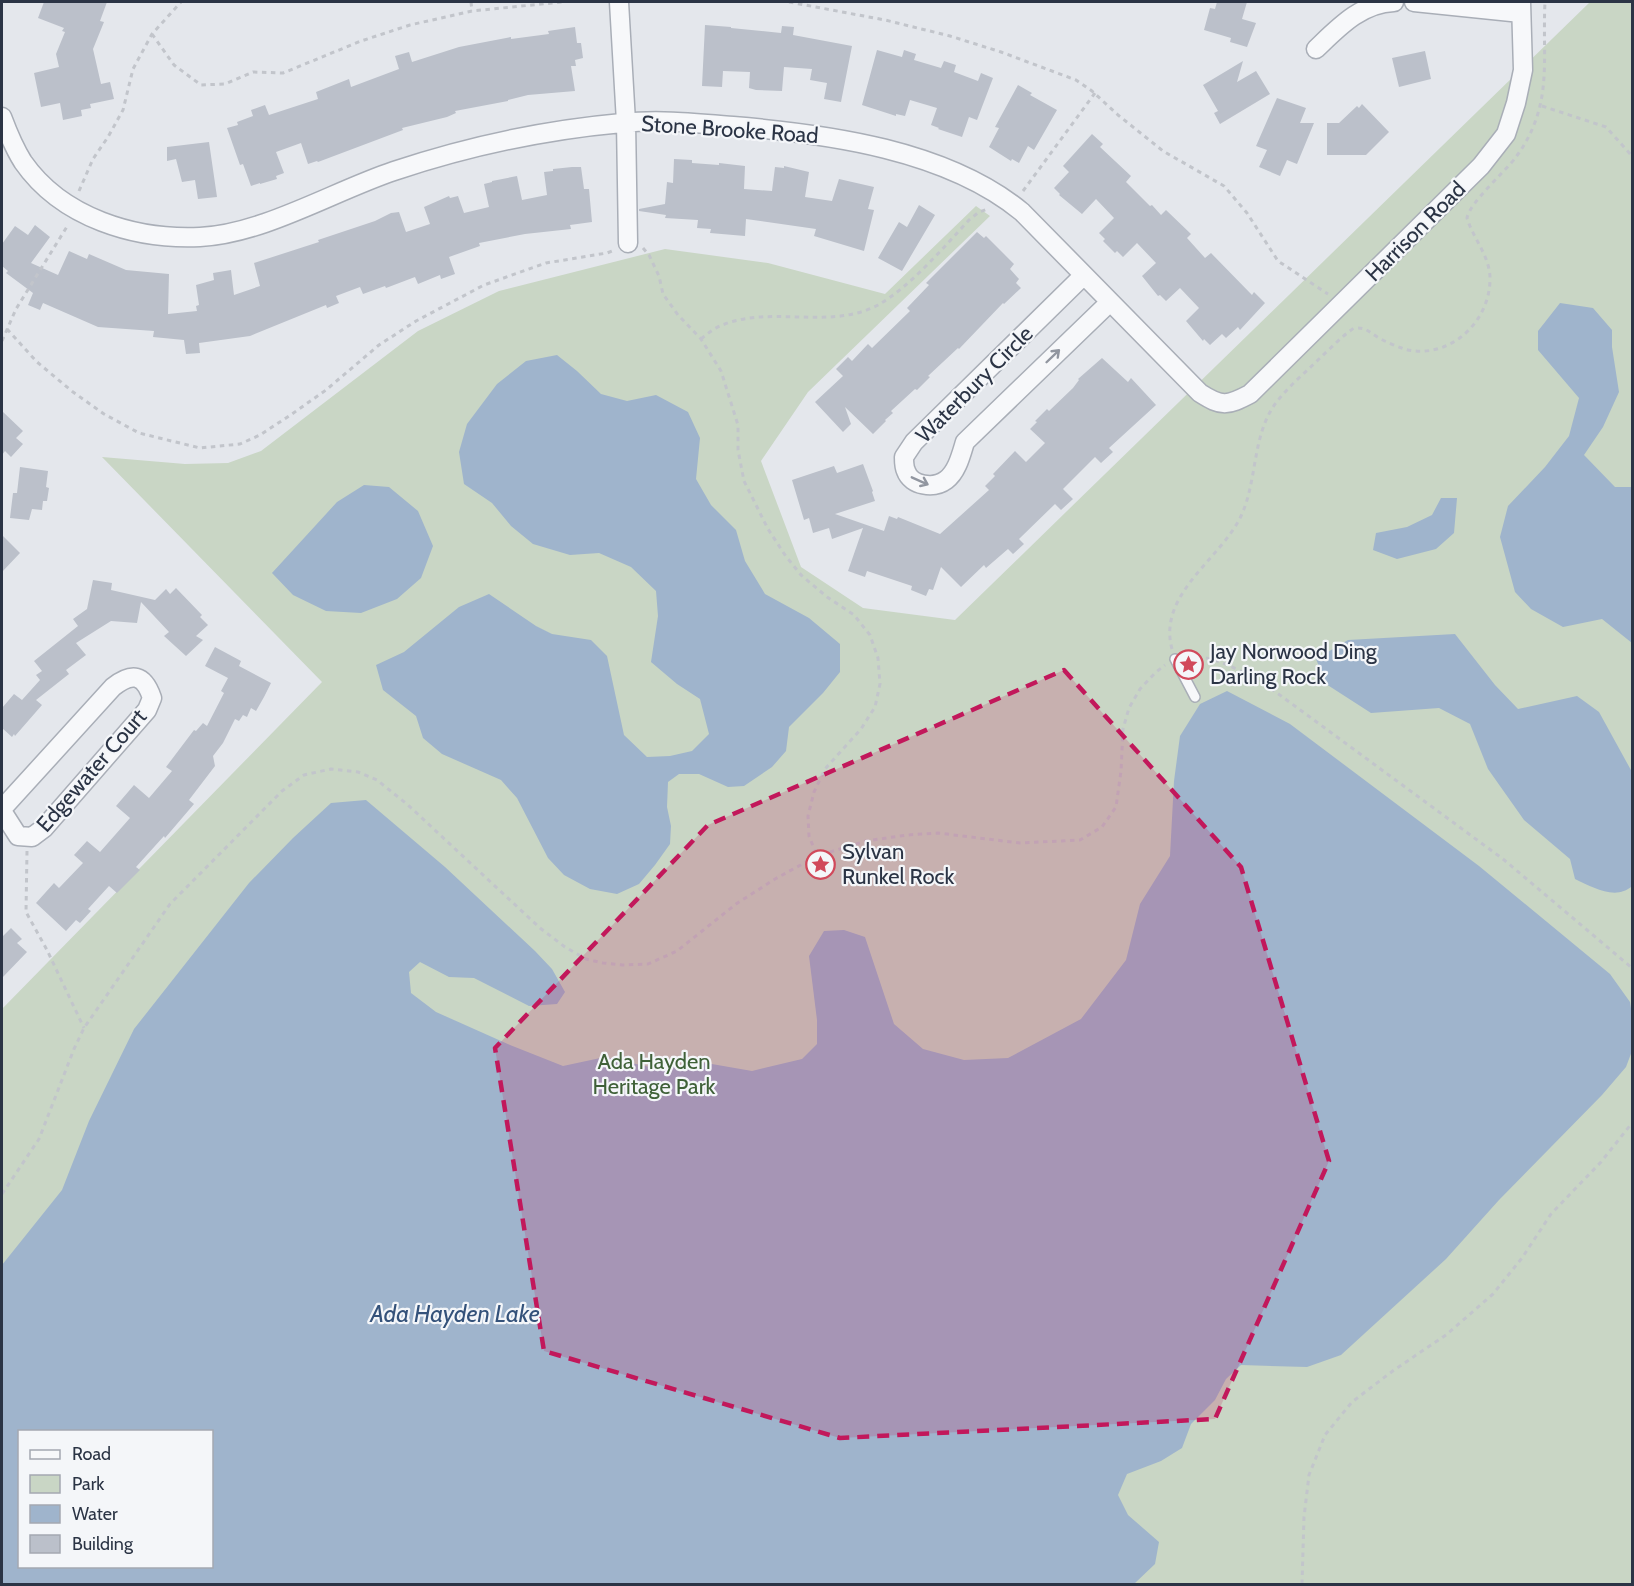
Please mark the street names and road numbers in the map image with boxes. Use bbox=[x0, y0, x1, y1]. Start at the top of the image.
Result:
street label: Stone Brooke Road bbox=[640, 110, 820, 149]
street label: Harrison Road bbox=[1360, 176, 1471, 287]
street label: Waterbury Circle bbox=[910, 320, 1039, 449]
street label: Edgewater Court bbox=[31, 703, 153, 837]

